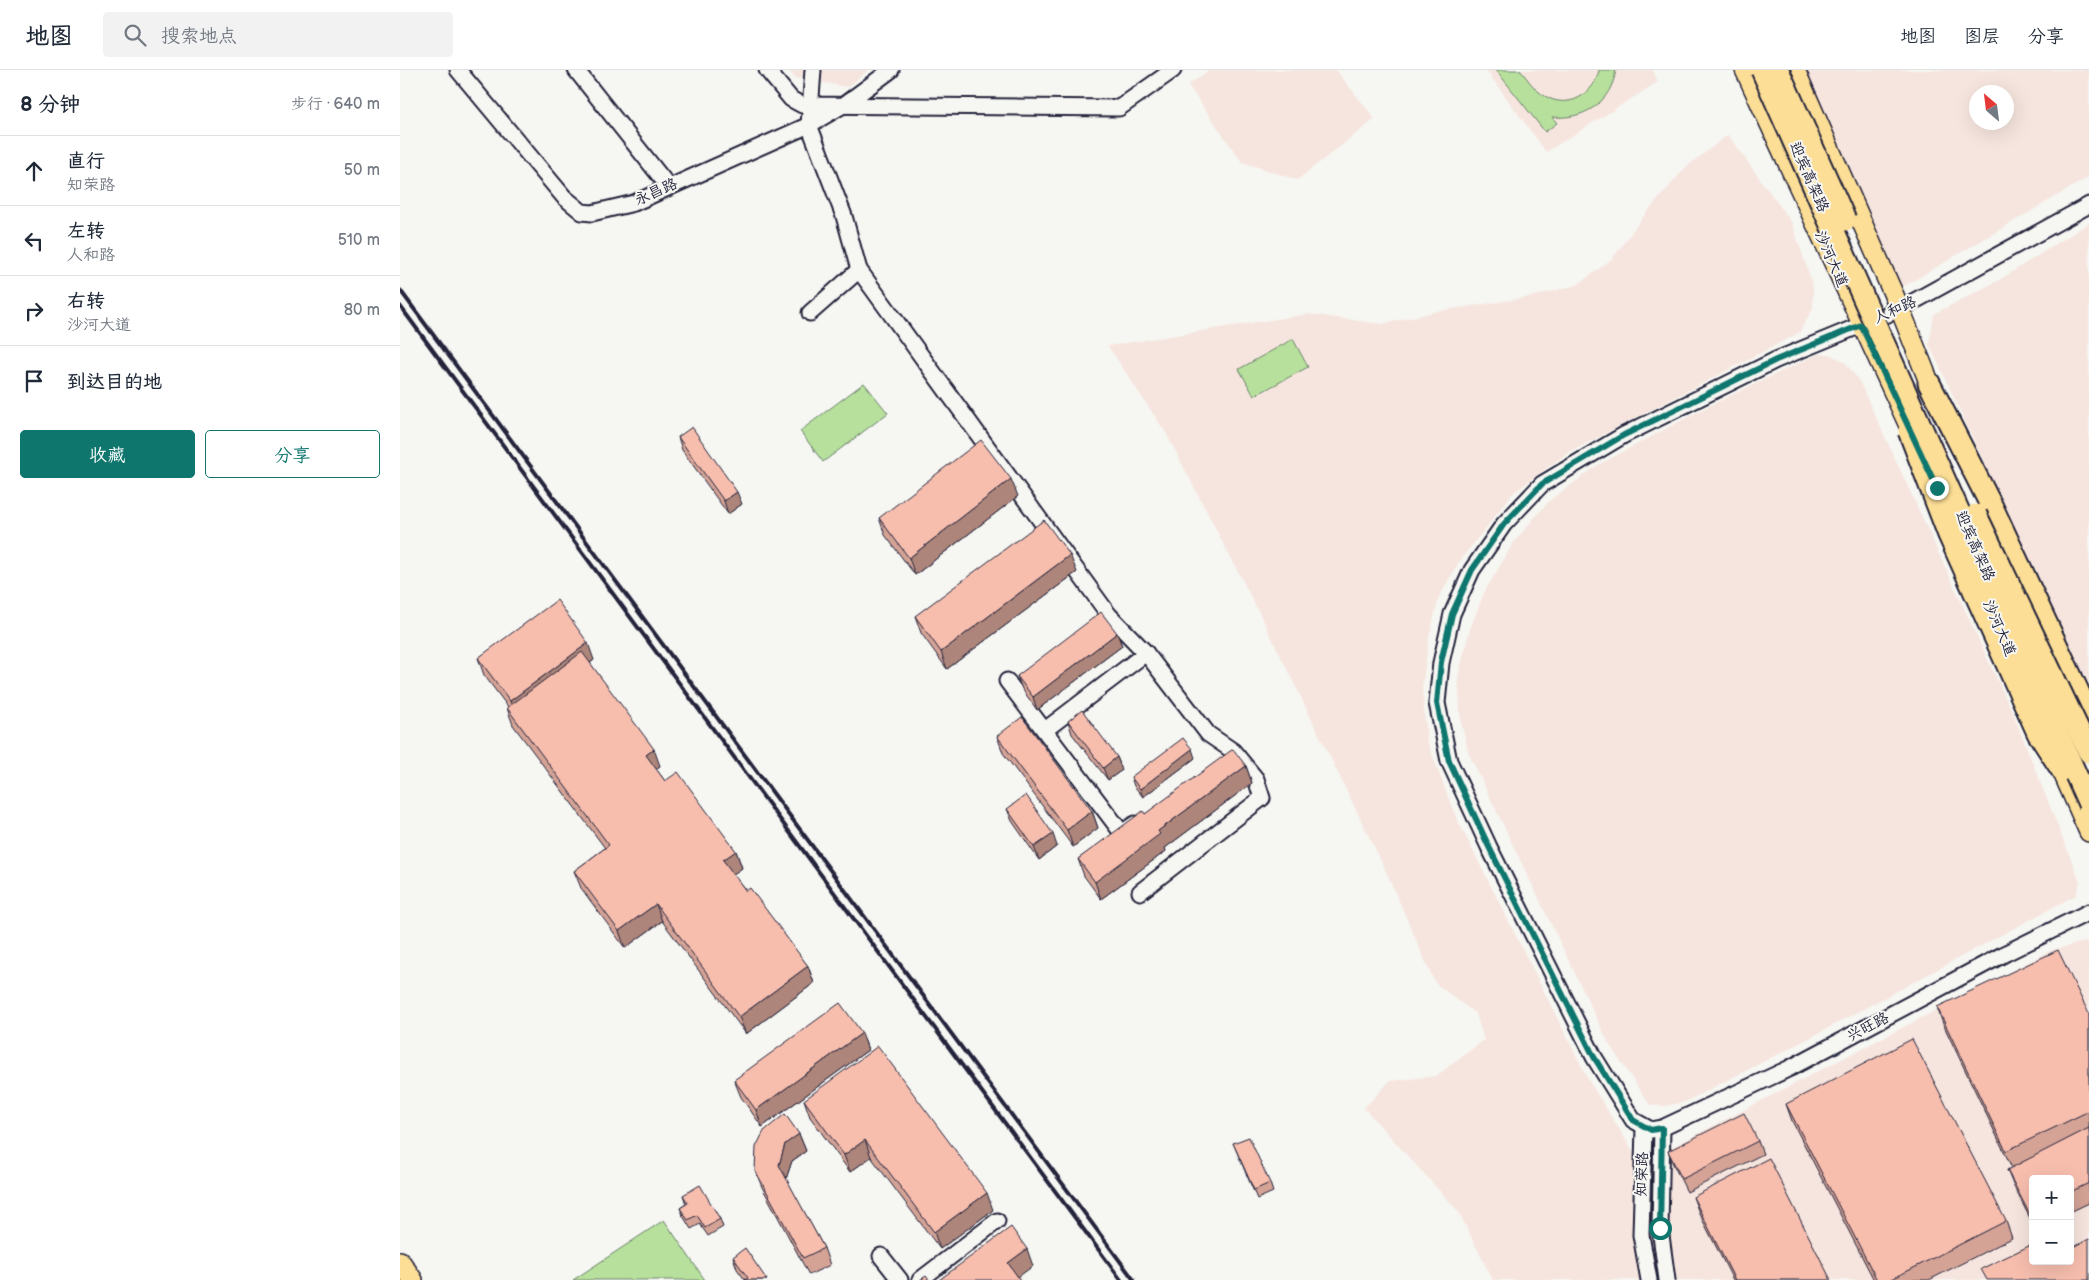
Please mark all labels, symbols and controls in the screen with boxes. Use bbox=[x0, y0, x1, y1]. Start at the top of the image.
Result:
search box bbox=[103, 12, 453, 57]
icon: search bbox=[121, 21, 149, 49]
text: 地图 bbox=[25, 22, 73, 51]
text: 搜索地点 bbox=[161, 25, 237, 48]
text: 地图 bbox=[1900, 26, 1936, 47]
text: 图层 bbox=[1964, 26, 2000, 47]
text: 分享 bbox=[2028, 26, 2064, 47]
north arrow bbox=[1969, 85, 2014, 130]
text: 8 分钟 bbox=[20, 92, 80, 117]
text: 步行 · 640 m bbox=[291, 95, 380, 114]
street label: 迎宾高架路 bbox=[1785, 139, 1833, 215]
text: 直行 bbox=[67, 150, 105, 173]
icon: ahead bbox=[20, 157, 48, 185]
text: 50 m bbox=[344, 161, 380, 180]
street label: 永昌路 bbox=[632, 174, 680, 210]
text: 知荣路 bbox=[67, 176, 115, 195]
text: 左转 bbox=[67, 220, 105, 243]
icon: left bbox=[20, 227, 48, 255]
street label: 沙河大道 bbox=[1810, 228, 1852, 290]
text: 510 m bbox=[338, 231, 380, 250]
text: 人和路 bbox=[67, 246, 115, 265]
text: 右转 bbox=[67, 290, 105, 313]
street label: 人和路 bbox=[1871, 292, 1919, 328]
icon: right bbox=[20, 297, 48, 325]
text: 80 m bbox=[344, 301, 380, 320]
text: 沙河大道 bbox=[67, 316, 131, 335]
icon: arrive bbox=[20, 367, 48, 395]
text: 到达目的地 bbox=[67, 371, 162, 394]
button: 收藏 bbox=[20, 430, 195, 478]
button: 分享 bbox=[205, 430, 380, 478]
route end bbox=[1926, 477, 1949, 500]
street label: 迎宾高架路 bbox=[1951, 508, 1999, 584]
street label: 沙河大道 bbox=[1978, 597, 2020, 659]
street label: 兴旺路 bbox=[1844, 1008, 1892, 1046]
street label: 知荣路 bbox=[1632, 1151, 1652, 1197]
map controls bbox=[2029, 1175, 2074, 1265]
button: + bbox=[2029, 1175, 2074, 1220]
route start bbox=[1649, 1217, 1672, 1240]
button: − bbox=[2029, 1220, 2074, 1265]

